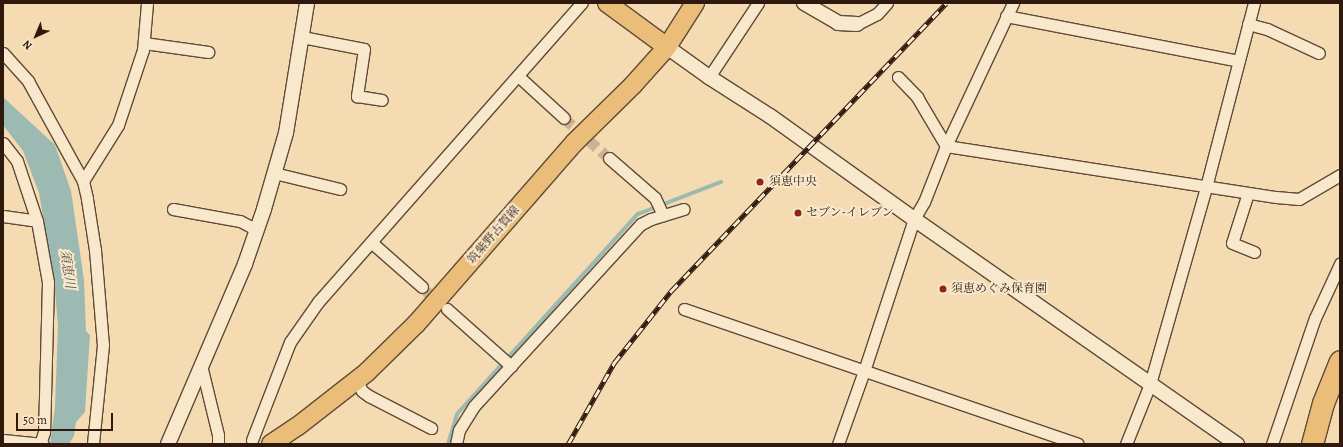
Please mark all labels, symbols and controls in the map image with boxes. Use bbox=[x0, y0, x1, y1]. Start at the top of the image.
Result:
north arrow bbox=[16, 16, 56, 56]
text: N bbox=[19, 37, 35, 53]
place label: 須恵中央 bbox=[769, 175, 817, 189]
marker: 須恵中央 bbox=[754, 176, 766, 188]
street label: 筑紫野古賀線 bbox=[465, 203, 523, 267]
place label: セブン-イレブン bbox=[806, 206, 895, 220]
marker: セブン-イレブン bbox=[793, 208, 803, 218]
water label: 須恵川 bbox=[57, 249, 77, 289]
place label: 須恵めぐみ保育園 bbox=[951, 282, 1047, 296]
marker: 須恵めぐみ保育園 bbox=[938, 284, 948, 294]
scale bar bbox=[18, 405, 115, 431]
text: 50 m bbox=[23, 412, 47, 428]

